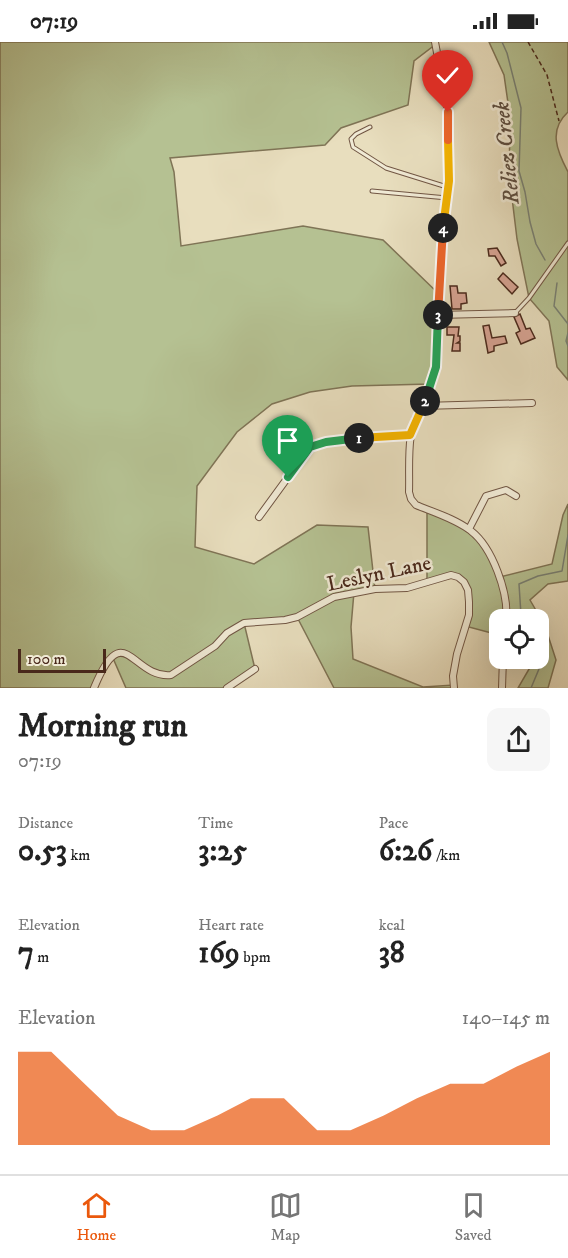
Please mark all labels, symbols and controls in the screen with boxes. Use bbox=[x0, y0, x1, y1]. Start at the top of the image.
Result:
text: 07:19 bbox=[30, 8, 78, 35]
pin bbox=[422, 50, 473, 112]
icon: check bbox=[431, 59, 464, 92]
water label: Reliez Creek bbox=[488, 100, 526, 207]
pin: 4 bbox=[428, 213, 458, 243]
text: 4 bbox=[438, 218, 448, 238]
pin: 3 bbox=[423, 300, 453, 330]
text: 3 bbox=[435, 305, 441, 325]
pin: 2 bbox=[410, 386, 440, 416]
text: 2 bbox=[421, 391, 429, 411]
pin bbox=[262, 415, 313, 477]
pin: 1 bbox=[344, 423, 374, 453]
icon: arrive bbox=[271, 424, 304, 457]
text: 1 bbox=[356, 428, 362, 448]
street label: Leslyn Lane bbox=[324, 550, 434, 598]
map controls bbox=[489, 609, 549, 669]
button: locate bbox=[489, 609, 549, 669]
scale bar bbox=[18, 646, 106, 674]
text: 100 m bbox=[27, 649, 66, 669]
text: Morning run bbox=[18, 706, 187, 747]
button: share bbox=[487, 708, 550, 771]
text: 07:19 bbox=[18, 749, 62, 774]
text: Distance bbox=[18, 813, 73, 833]
text: Time bbox=[198, 813, 233, 833]
text: Pace bbox=[379, 813, 408, 833]
text: 0.53 bbox=[18, 833, 67, 870]
text: 3:25 bbox=[198, 833, 247, 870]
text: 6:26 bbox=[379, 833, 432, 870]
text: km bbox=[67, 845, 90, 865]
text: /km bbox=[432, 845, 460, 865]
text: Elevation bbox=[18, 915, 80, 935]
text: Heart rate bbox=[198, 915, 264, 935]
text: kcal bbox=[379, 915, 405, 935]
text: 7 bbox=[18, 935, 34, 972]
text: 169 bbox=[198, 935, 240, 972]
text: 38 bbox=[379, 935, 405, 972]
text: m bbox=[34, 947, 49, 967]
text: bpm bbox=[240, 947, 271, 967]
text: Elevation bbox=[18, 1006, 95, 1031]
text: 140–145 m bbox=[462, 1006, 550, 1031]
tab: Home bbox=[76, 1189, 116, 1245]
tab: Map bbox=[269, 1189, 302, 1245]
tab: Saved bbox=[455, 1189, 492, 1245]

